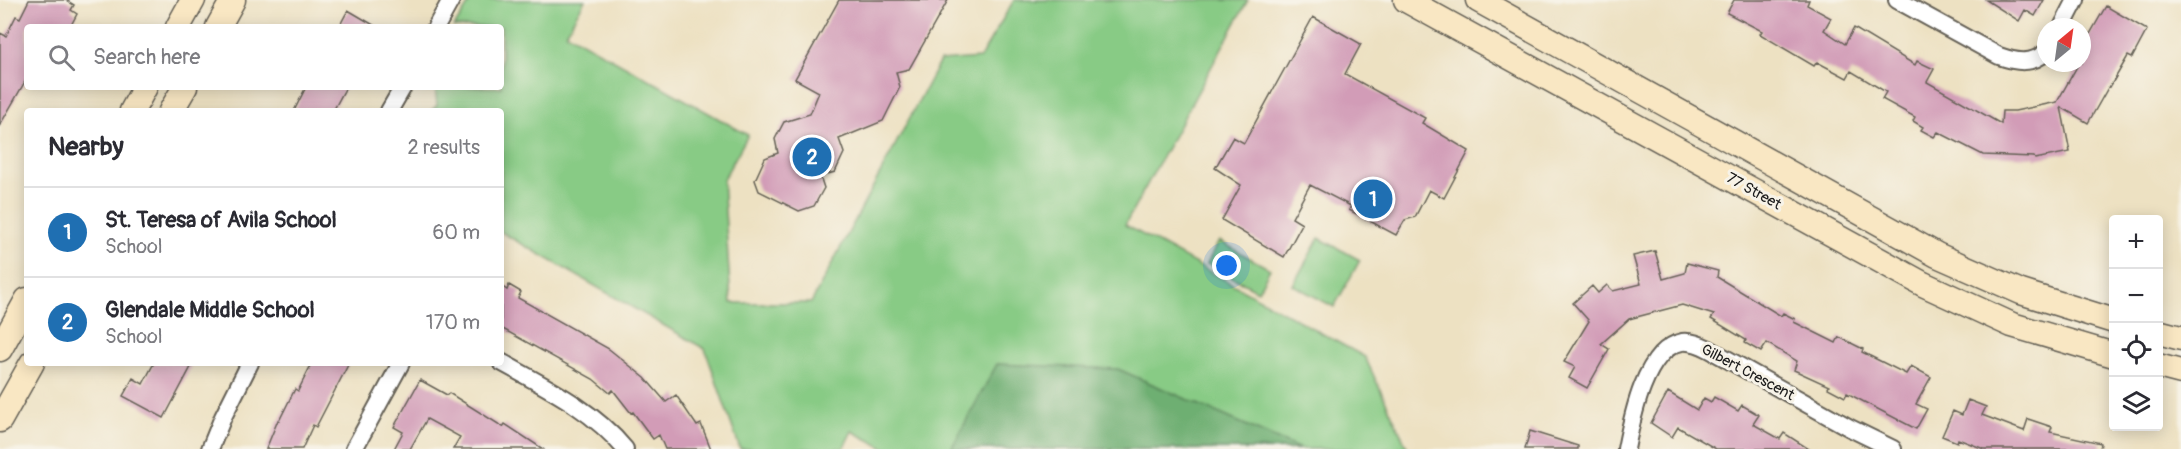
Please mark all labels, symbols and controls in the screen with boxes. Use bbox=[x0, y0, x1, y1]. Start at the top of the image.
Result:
north arrow bbox=[2037, 18, 2091, 72]
search box bbox=[24, 24, 504, 90]
icon: search bbox=[45, 41, 78, 74]
text: Search here bbox=[93, 43, 200, 71]
text: Nearby bbox=[48, 131, 124, 163]
pin: 2 bbox=[792, 134, 832, 180]
text: 2 results bbox=[408, 135, 480, 160]
street label: 77 Street bbox=[1723, 169, 1785, 215]
pin: 1 bbox=[1354, 176, 1392, 222]
text: St. Teresa of Avila School bbox=[105, 206, 337, 234]
map controls bbox=[2109, 215, 2163, 431]
button: + bbox=[2109, 215, 2163, 269]
text: 1 bbox=[64, 220, 71, 245]
text: 60 m bbox=[433, 220, 480, 245]
text: School bbox=[105, 234, 162, 259]
your location bbox=[1212, 251, 1241, 280]
button: − bbox=[2109, 269, 2163, 323]
text: Glendale Middle School bbox=[105, 296, 315, 324]
text: 2 bbox=[62, 310, 73, 335]
text: 170 m bbox=[426, 310, 480, 335]
button: locate bbox=[2109, 323, 2163, 377]
text: School bbox=[105, 324, 162, 349]
street label: Gilbert Crescent bbox=[1698, 340, 1799, 405]
button: layers bbox=[2109, 377, 2163, 431]

